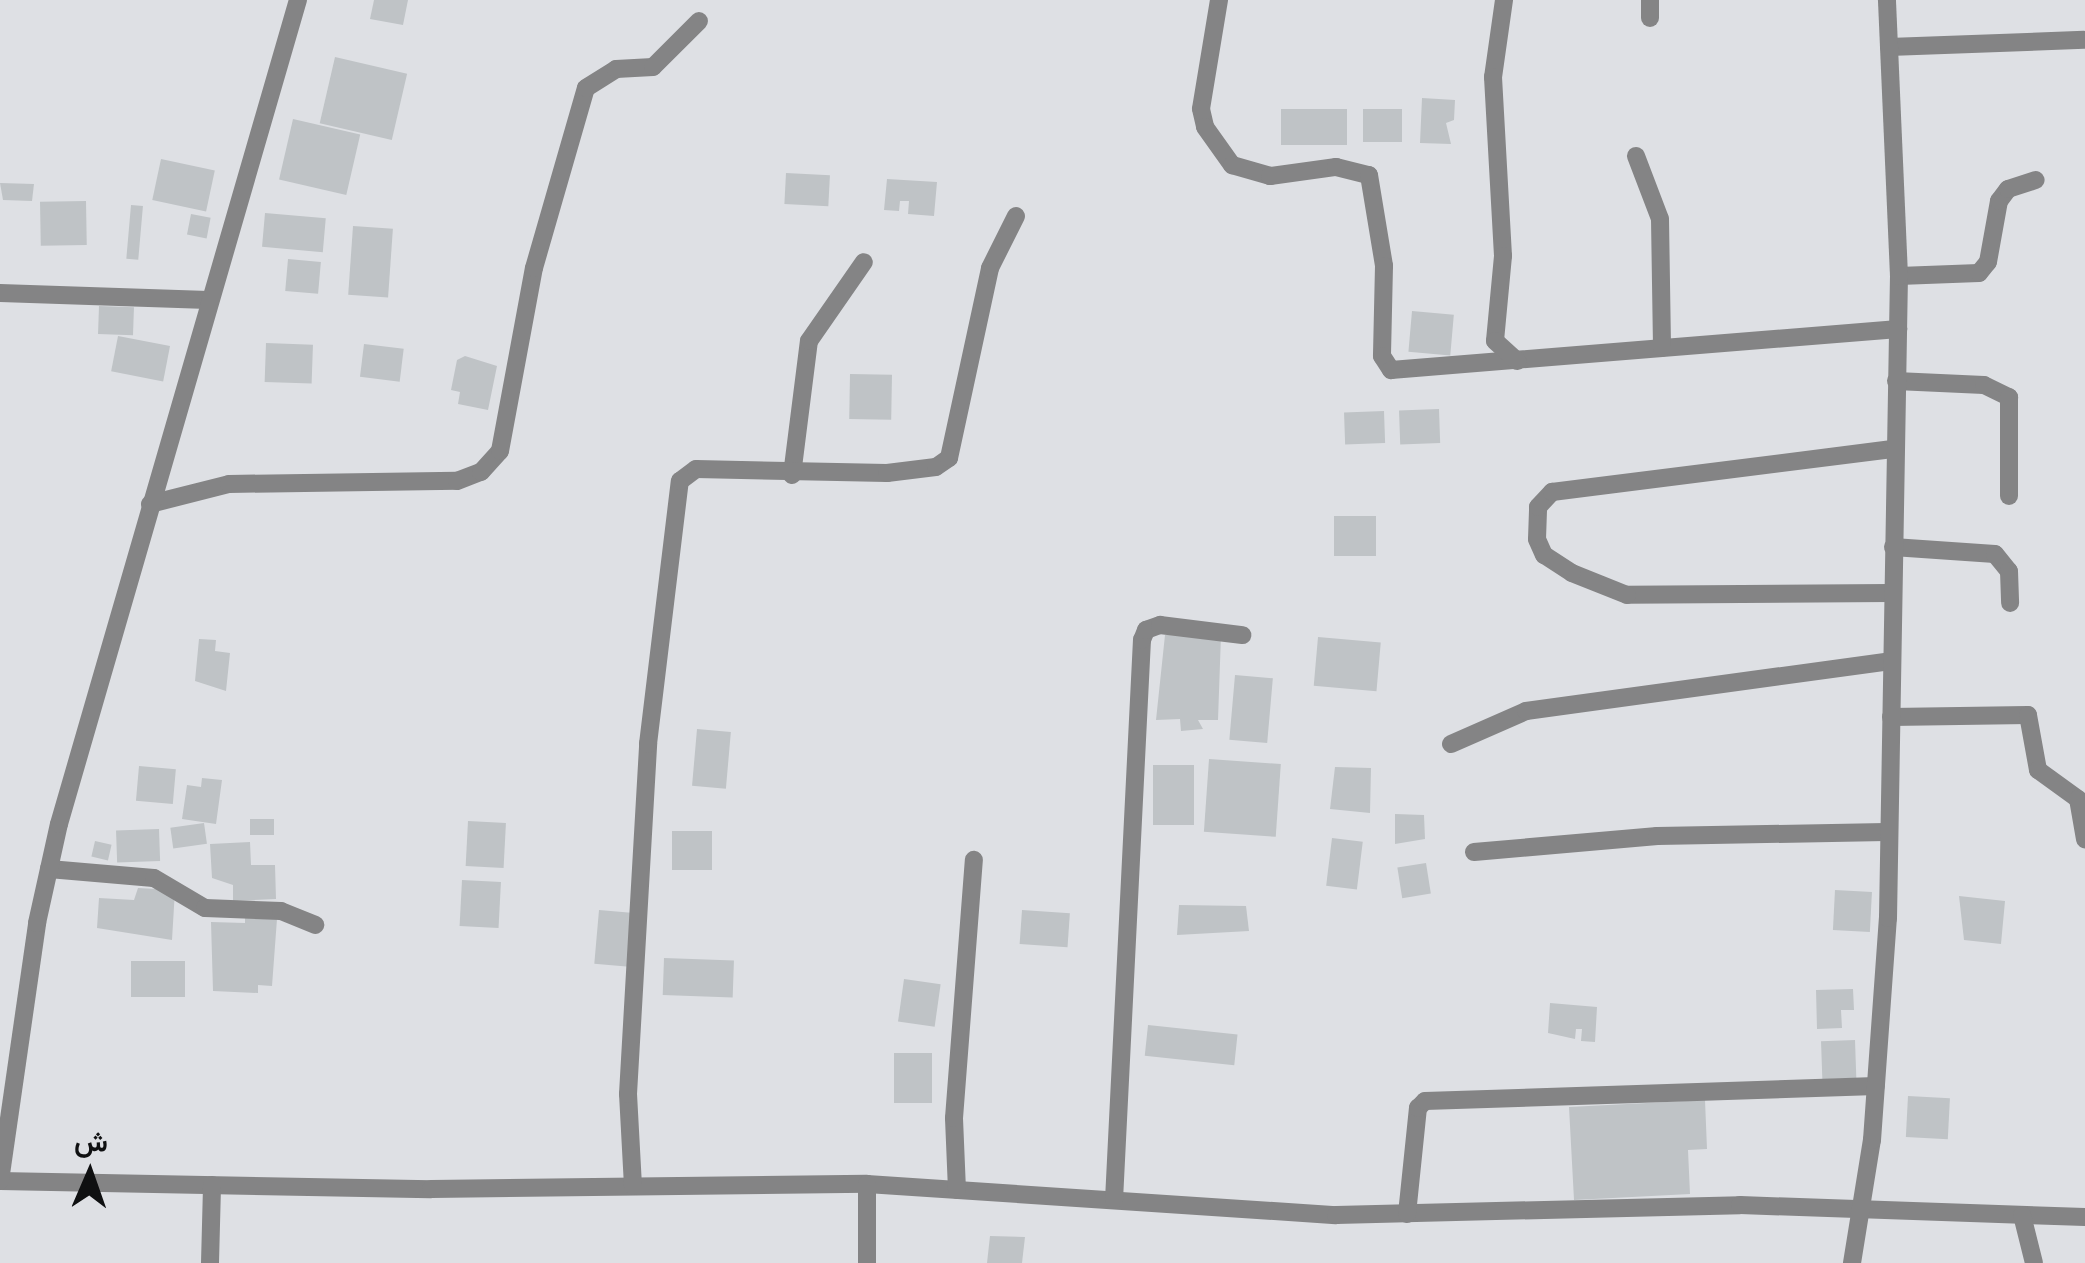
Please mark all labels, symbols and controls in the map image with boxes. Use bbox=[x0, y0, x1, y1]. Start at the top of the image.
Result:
north arrow bbox=[40, 1123, 140, 1223]
text: ش bbox=[74, 1128, 108, 1158]

